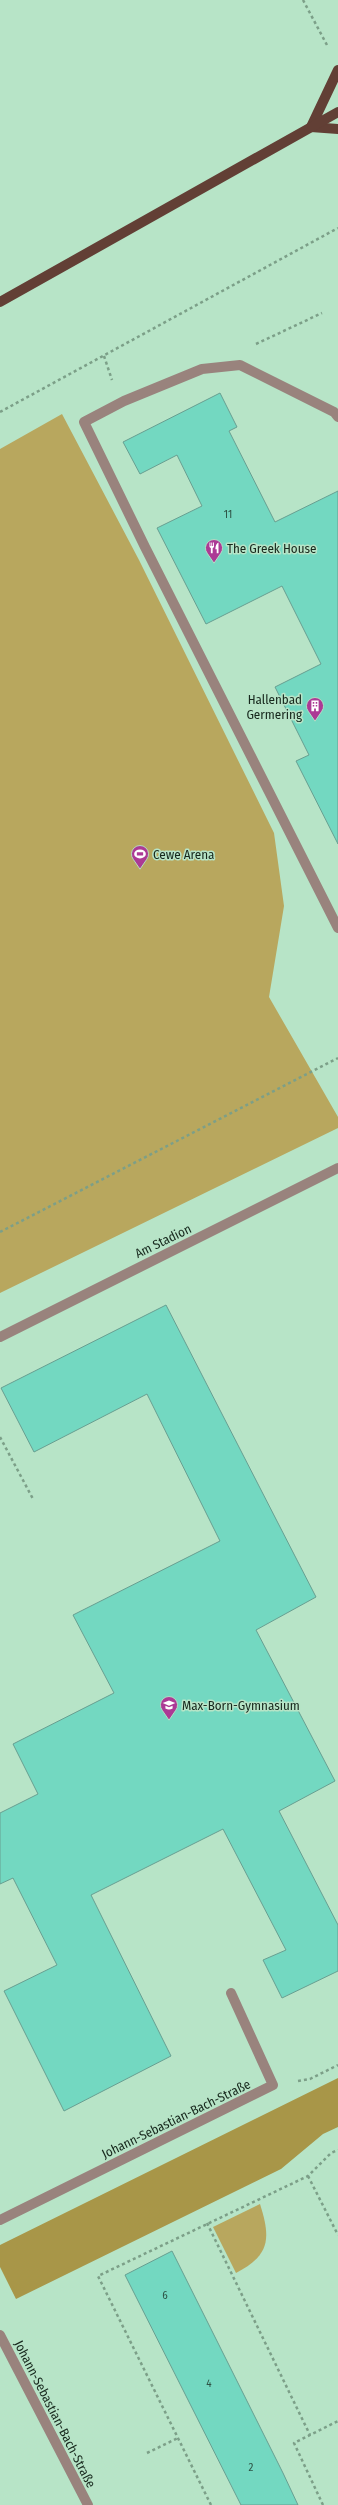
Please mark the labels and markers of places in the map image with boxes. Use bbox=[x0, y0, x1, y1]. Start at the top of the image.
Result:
restaurant icon: The Greek House bbox=[204, 538, 224, 563]
place label: The Greek House bbox=[227, 541, 316, 556]
place label: Hallenbad Germering bbox=[246, 692, 303, 722]
building icon: Hallenbad Germering bbox=[305, 696, 325, 721]
sports icon: Cewe Arena bbox=[130, 844, 150, 869]
place label: Cewe Arena bbox=[153, 847, 214, 862]
school or university icon: Max-Born-Gymnasium bbox=[159, 1695, 179, 1720]
place label: Max-Born-Gymnasium bbox=[182, 1698, 300, 1713]

